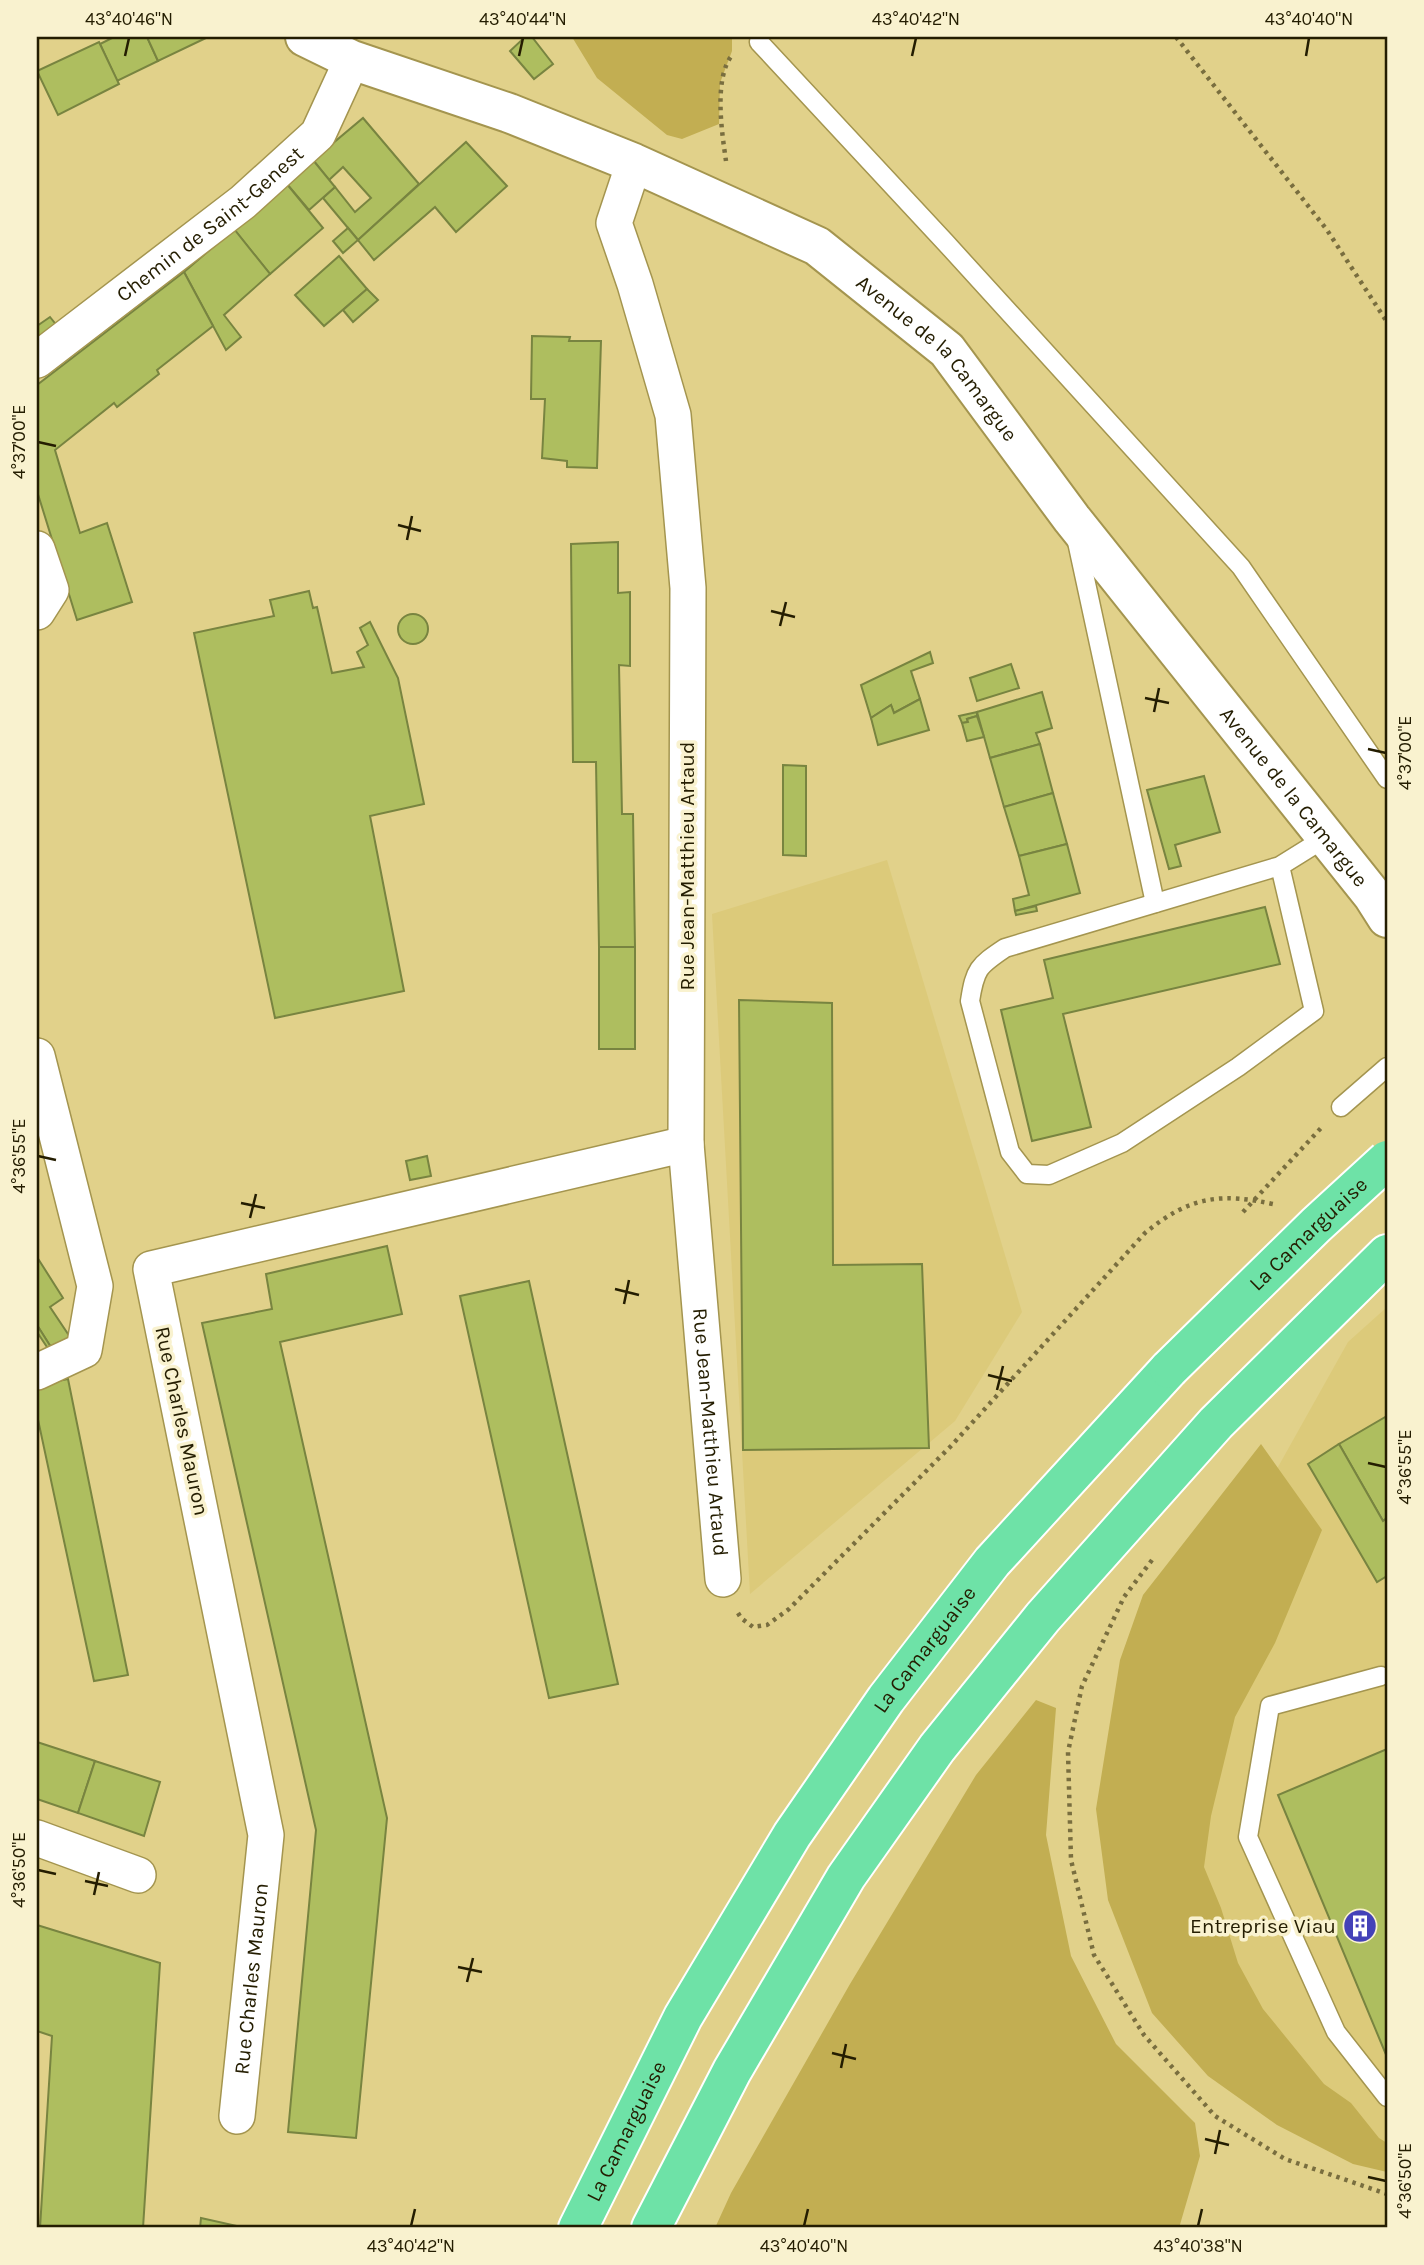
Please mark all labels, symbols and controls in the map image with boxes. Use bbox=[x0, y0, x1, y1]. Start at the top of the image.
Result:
text: 43°40'46"N bbox=[85, 8, 173, 30]
text: 43°40'44"N bbox=[479, 8, 567, 30]
text: 43°40'42"N bbox=[872, 8, 960, 30]
text: 43°40'40"N bbox=[1265, 8, 1353, 30]
street label: Chemin de Saint-Genest bbox=[112, 141, 308, 307]
street label: Avenue de la Camargue bbox=[852, 270, 1022, 446]
text: 4°37'00"E bbox=[8, 405, 30, 479]
street label: Avenue de la Camargue bbox=[1215, 702, 1373, 892]
text: 4°37'00"E bbox=[1394, 716, 1416, 790]
street label: Rue Jean-Matthieu Artaud bbox=[675, 742, 699, 990]
text: 4°36'55"E bbox=[8, 1118, 30, 1194]
street label: La Camarguaise bbox=[1244, 1172, 1372, 1296]
street label: Rue Jean-Matthieu Artaud bbox=[688, 1307, 733, 1557]
street label: Rue Charles Mauron bbox=[150, 1324, 214, 1518]
text: 4°36'55"E bbox=[1394, 1429, 1416, 1505]
street label: La Camarguaise bbox=[868, 1581, 981, 1717]
text: 4°36'50"E bbox=[8, 1832, 30, 1908]
street label: Rue Charles Mauron bbox=[229, 1882, 273, 2076]
building icon: Entreprise Viau bbox=[1341, 1907, 1379, 1945]
place label: Entreprise Viau bbox=[1190, 1914, 1336, 1938]
street label: La Camarguaise bbox=[581, 2057, 671, 2205]
text: 4°36'50"E bbox=[1394, 2143, 1416, 2219]
text: 43°40'42"N bbox=[367, 2235, 455, 2257]
text: 43°40'40"N bbox=[760, 2235, 848, 2257]
text: 43°40'38"N bbox=[1153, 2235, 1243, 2257]

